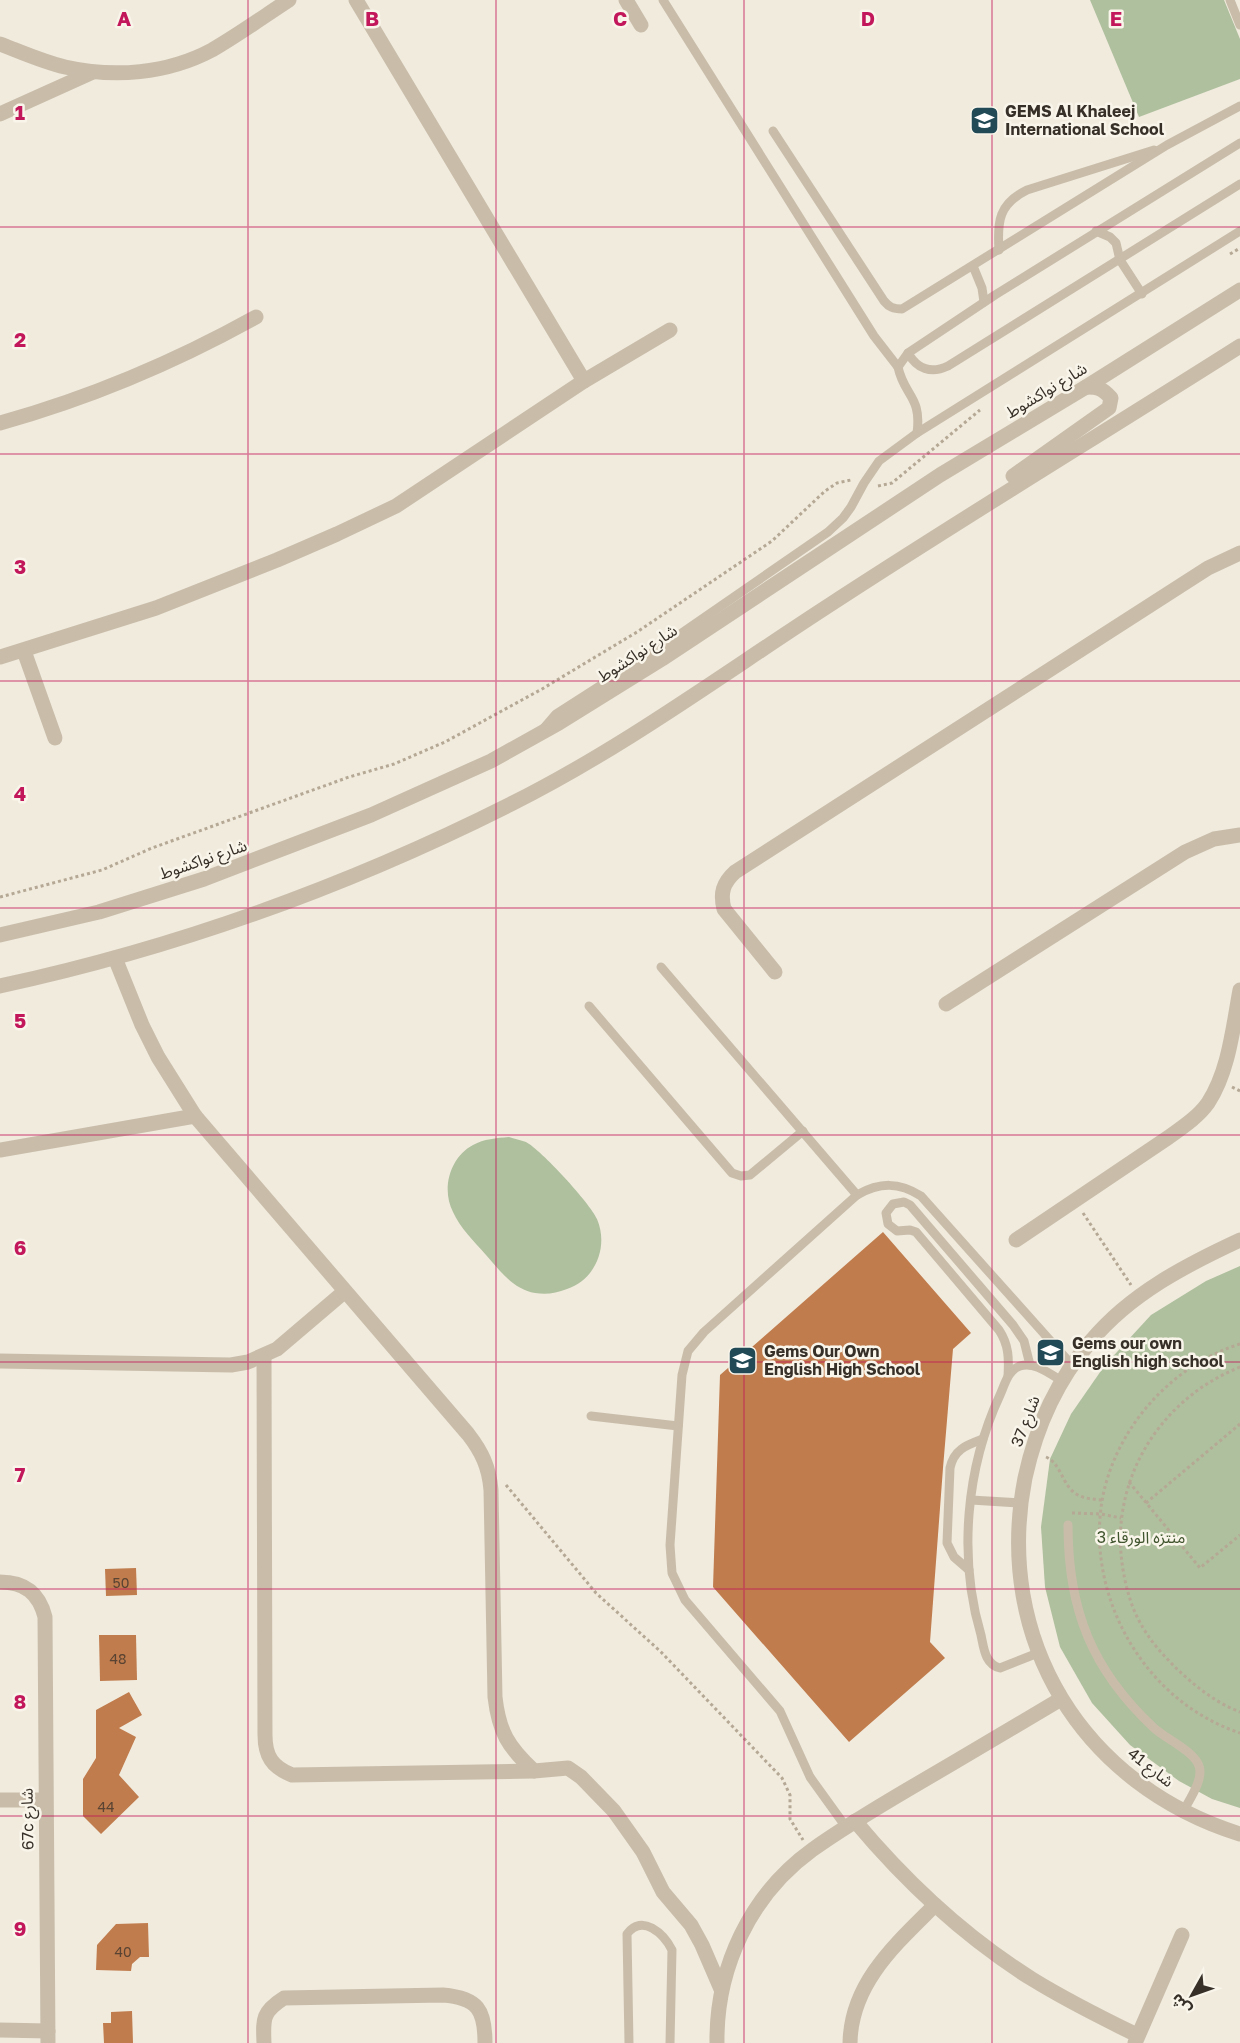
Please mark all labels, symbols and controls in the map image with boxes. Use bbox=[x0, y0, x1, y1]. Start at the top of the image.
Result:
text: A bbox=[117, 6, 131, 30]
text: B bbox=[365, 6, 379, 30]
text: C bbox=[613, 6, 627, 30]
text: D bbox=[861, 6, 875, 30]
text: E bbox=[1110, 6, 1122, 30]
text: 1 bbox=[15, 100, 25, 124]
place label: GEMS Al Khaleej International School bbox=[1005, 101, 1165, 139]
school or university icon: GEMS Al Khaleej International School bbox=[968, 104, 1000, 136]
text: 2 bbox=[14, 327, 26, 351]
street label: شارع نواكشوط bbox=[1002, 358, 1092, 425]
text: 3 bbox=[14, 554, 26, 578]
street label: شارع نواكشوط bbox=[593, 620, 682, 689]
text: 4 bbox=[14, 781, 26, 805]
street label: شارع نواكشوط bbox=[157, 835, 250, 886]
text: 5 bbox=[14, 1008, 26, 1032]
text: 6 bbox=[14, 1235, 26, 1259]
place label: Gems our own English high school bbox=[1072, 1333, 1225, 1371]
school or university icon: Gems our own English high school bbox=[1035, 1336, 1067, 1368]
place label: Gems Our Own English High School bbox=[764, 1341, 921, 1379]
school or university icon: Gems Our Own English High School bbox=[727, 1344, 759, 1376]
street label: شارع 37 bbox=[1006, 1393, 1047, 1450]
text: 7 bbox=[15, 1462, 26, 1486]
park label: منتزه الورقاء 3 bbox=[1097, 1527, 1185, 1547]
house number: 50 bbox=[113, 1574, 129, 1591]
house number: 48 bbox=[109, 1650, 127, 1667]
text: 8 bbox=[14, 1689, 26, 1713]
street label: شارع 41 bbox=[1122, 1743, 1178, 1793]
street label: 67c شارع bbox=[16, 1788, 41, 1850]
house number: 44 bbox=[97, 1798, 115, 1815]
text: 9 bbox=[14, 1916, 26, 1940]
house number: 40 bbox=[114, 1943, 132, 1960]
north arrow bbox=[1162, 1965, 1222, 2025]
text: ش bbox=[1166, 1990, 1195, 2019]

